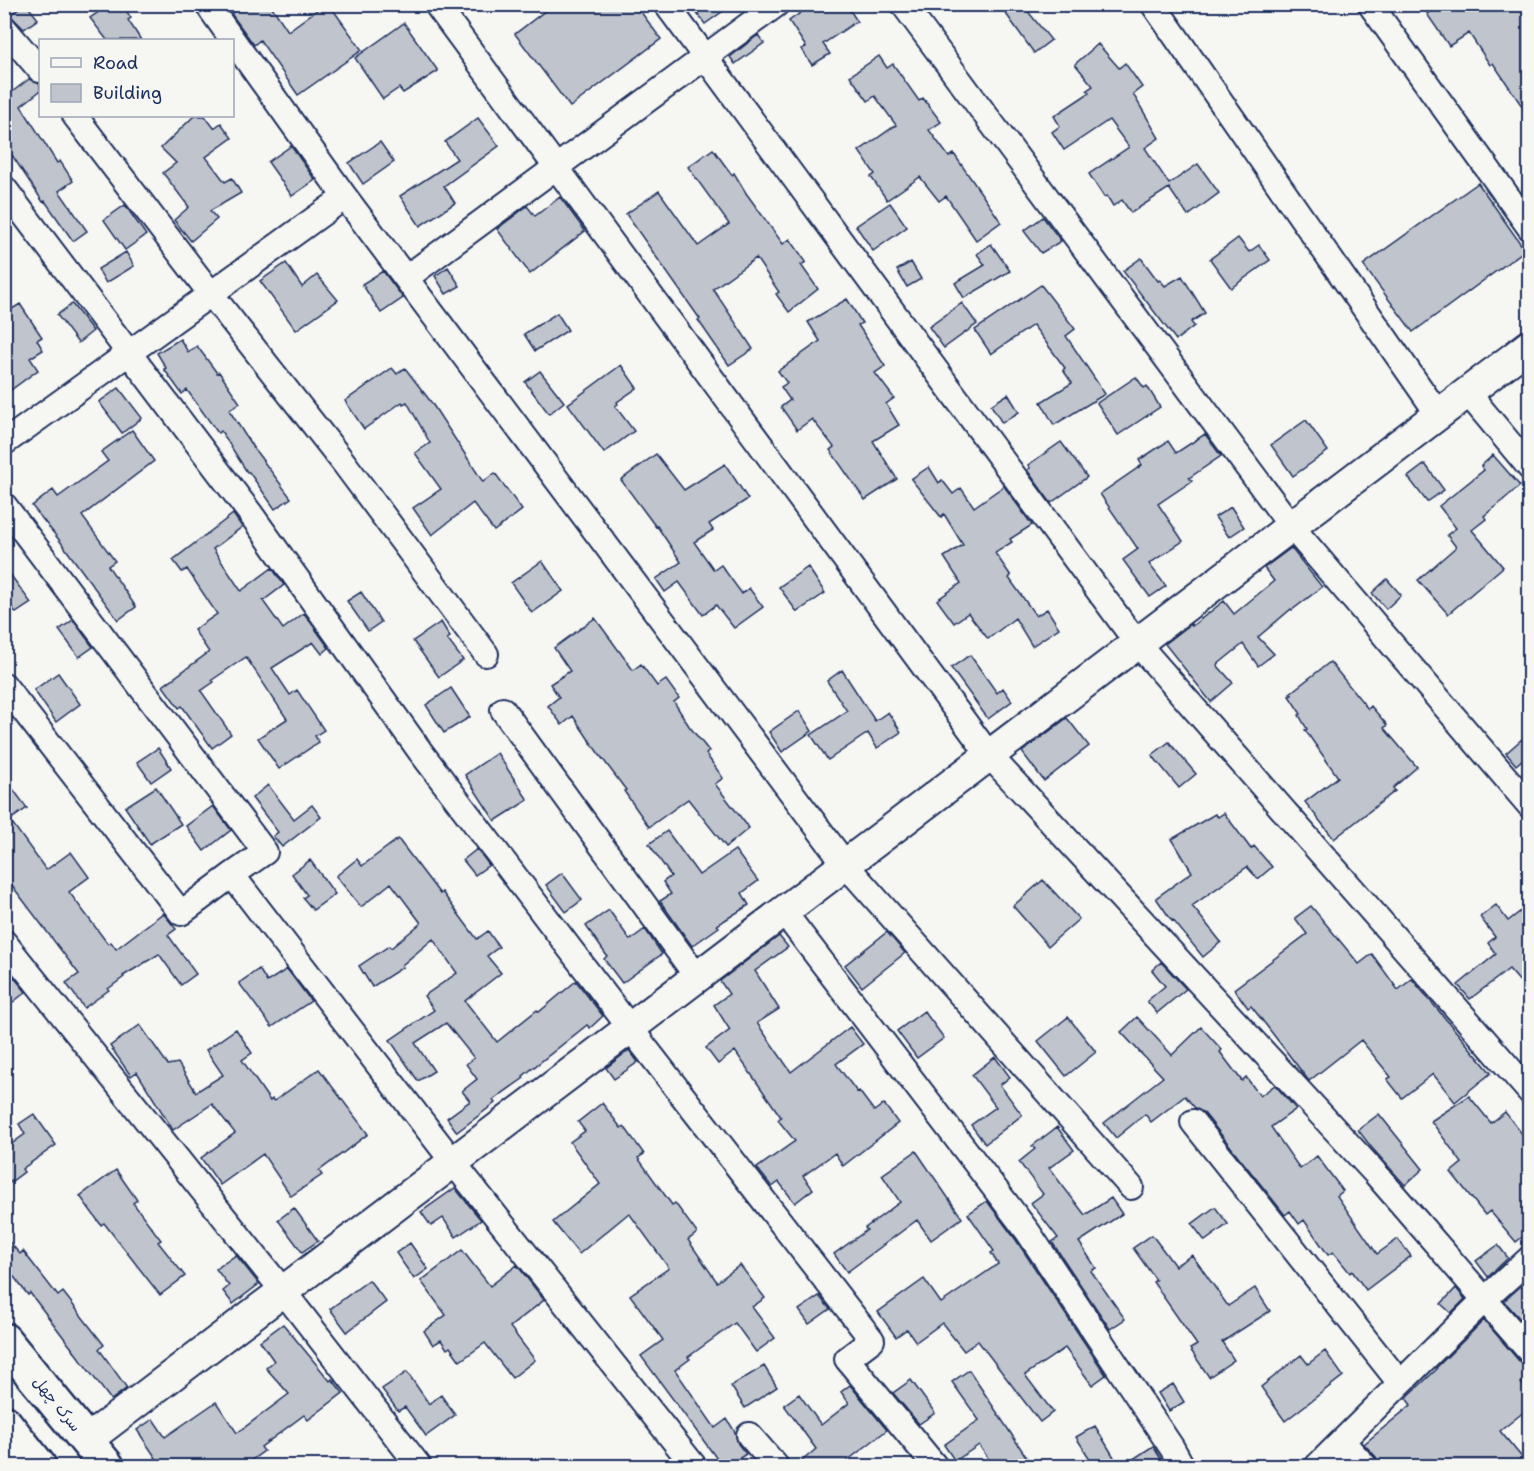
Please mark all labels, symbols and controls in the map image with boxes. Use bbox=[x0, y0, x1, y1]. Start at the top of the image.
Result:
legend bbox=[39, 39, 234, 117]
text: Road bbox=[93, 51, 138, 75]
text: Building bbox=[93, 81, 162, 105]
street label: سرک چهل bbox=[29, 1372, 85, 1436]

